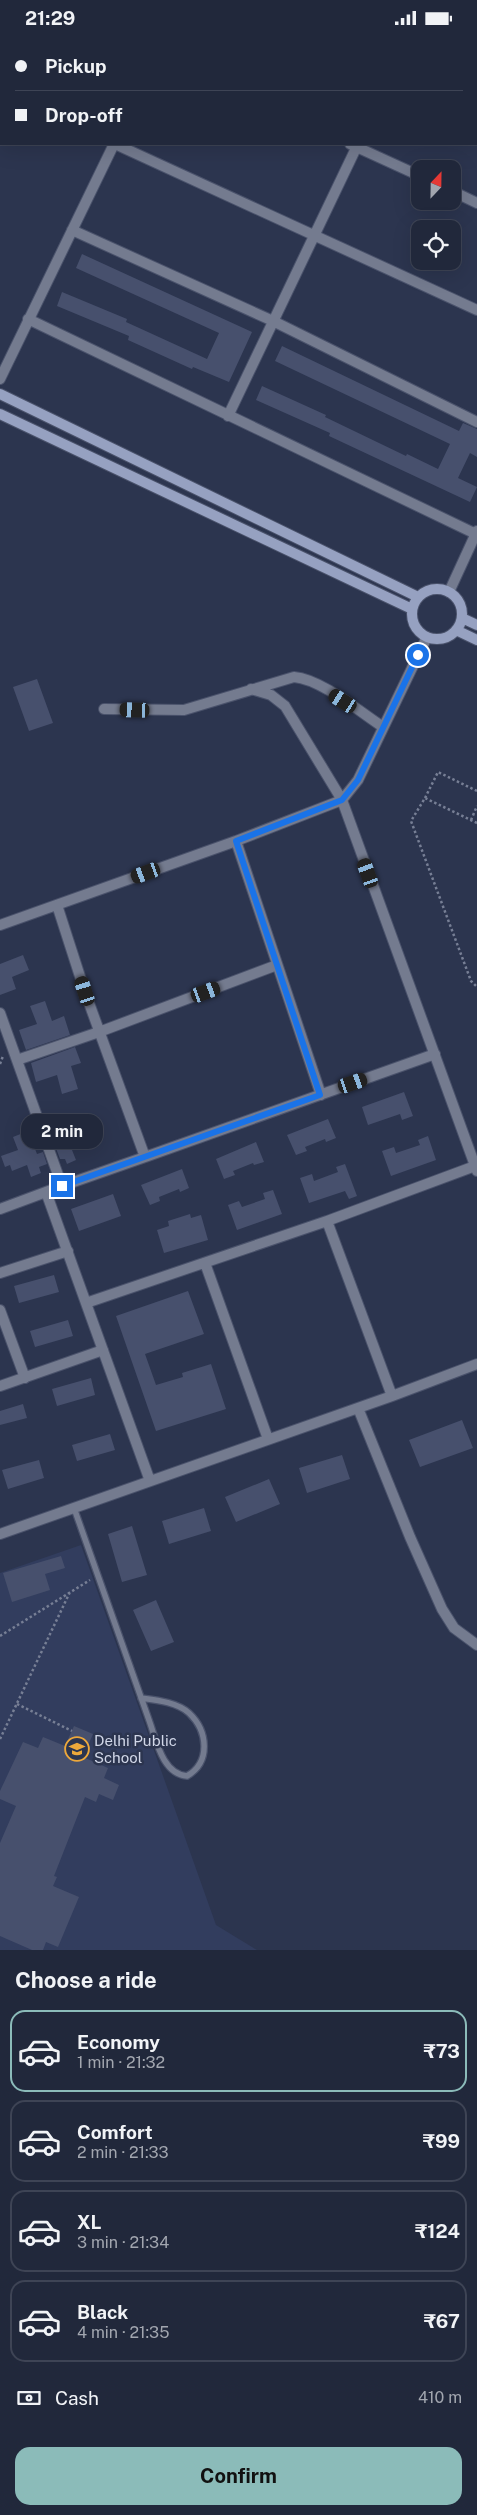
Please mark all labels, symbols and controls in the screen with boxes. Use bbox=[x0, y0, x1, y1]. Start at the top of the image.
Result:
text: 21:29 bbox=[25, 7, 75, 29]
text: Pickup bbox=[45, 55, 107, 77]
text: Drop-off bbox=[45, 104, 122, 126]
north arrow bbox=[411, 160, 461, 210]
map controls bbox=[411, 160, 461, 270]
button: locate bbox=[411, 220, 461, 270]
route start bbox=[407, 644, 429, 666]
car bbox=[326, 687, 359, 715]
car bbox=[119, 702, 150, 718]
car bbox=[355, 856, 380, 890]
car bbox=[129, 861, 162, 885]
car bbox=[73, 974, 96, 1008]
car bbox=[189, 980, 222, 1004]
car bbox=[336, 1071, 369, 1095]
callout: 2 min bbox=[21, 1113, 103, 1149]
text: 2 min bbox=[41, 1122, 83, 1141]
route end bbox=[51, 1175, 73, 1197]
place label: Delhi Public School bbox=[94, 1732, 177, 1766]
school or university icon: Delhi Public School bbox=[64, 1736, 90, 1762]
text: Choose a ride bbox=[15, 1967, 157, 1993]
icon: car bbox=[17, 2029, 62, 2074]
text: Economy bbox=[77, 2031, 160, 2053]
text: ₹73 bbox=[423, 2040, 460, 2062]
text: 1 min · 21:32 bbox=[77, 2053, 165, 2072]
icon: car bbox=[17, 2119, 62, 2164]
text: Comfort bbox=[77, 2121, 153, 2143]
text: ₹99 bbox=[423, 2130, 460, 2152]
text: 2 min · 21:33 bbox=[77, 2143, 169, 2162]
icon: car bbox=[17, 2209, 62, 2254]
text: XL bbox=[77, 2211, 102, 2233]
text: ₹124 bbox=[415, 2220, 460, 2242]
text: 3 min · 21:34 bbox=[77, 2233, 169, 2252]
icon: car bbox=[17, 2299, 62, 2344]
text: Black bbox=[77, 2301, 128, 2323]
text: ₹67 bbox=[424, 2310, 460, 2332]
text: 4 min · 21:35 bbox=[77, 2323, 169, 2342]
icon: cash bbox=[15, 2384, 43, 2412]
text: Cash bbox=[55, 2387, 99, 2409]
text: 410 m bbox=[418, 2388, 462, 2407]
button: Confirm bbox=[15, 2447, 462, 2505]

